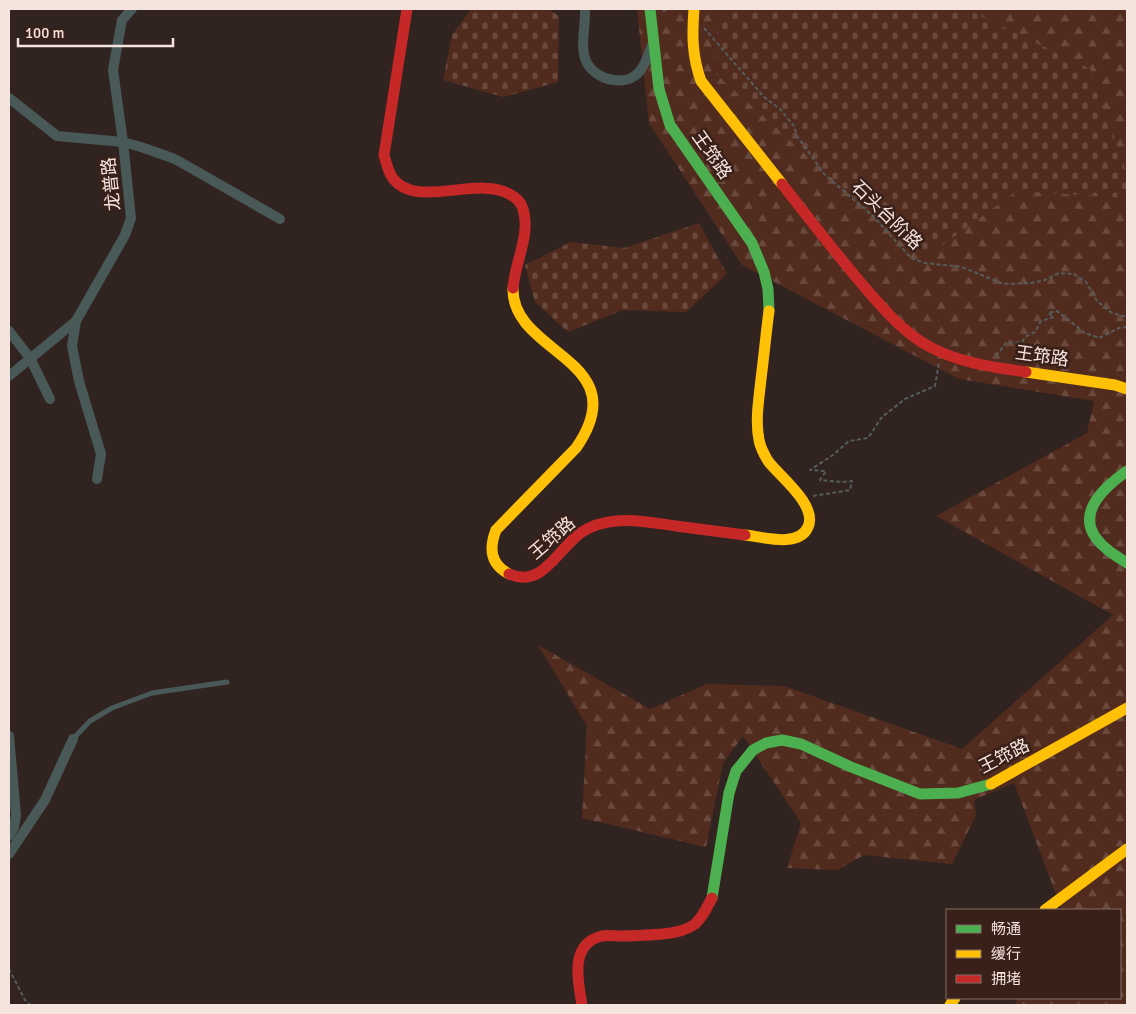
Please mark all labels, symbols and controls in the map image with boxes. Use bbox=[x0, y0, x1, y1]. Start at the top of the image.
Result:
scale bar bbox=[18, 15, 172, 47]
text: 100 m bbox=[25, 24, 65, 42]
street label: 王筇路 bbox=[688, 127, 736, 183]
street label: 龙普路 bbox=[97, 156, 125, 212]
street label: 石头台阶路 bbox=[847, 176, 927, 254]
street label: 王筇路 bbox=[1014, 341, 1070, 371]
street label: 王筇路 bbox=[524, 512, 580, 564]
street label: 王筇路 bbox=[975, 734, 1033, 778]
legend bbox=[946, 909, 1121, 999]
text: 畅通 bbox=[991, 920, 1021, 938]
text: 缓行 bbox=[991, 945, 1021, 963]
text: 拥堵 bbox=[991, 970, 1021, 988]

